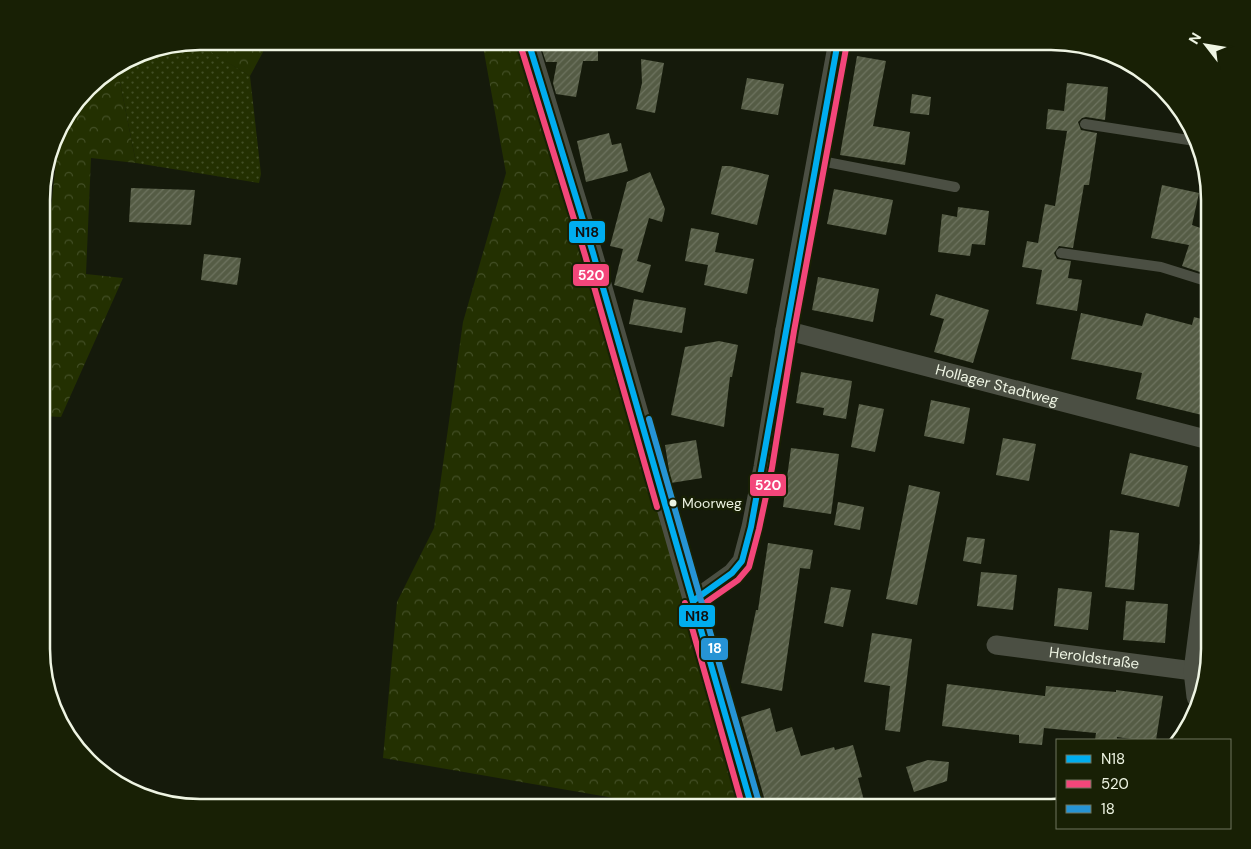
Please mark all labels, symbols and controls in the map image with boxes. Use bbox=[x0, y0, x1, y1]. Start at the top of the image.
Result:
north arrow bbox=[1181, 20, 1231, 70]
text: N bbox=[1185, 29, 1205, 47]
line badge: N18 bbox=[568, 220, 606, 244]
text: N18 bbox=[575, 223, 599, 241]
line badge: 520 bbox=[572, 263, 610, 287]
text: 520 bbox=[578, 266, 604, 284]
street label: Hollager Stadtweg bbox=[933, 359, 1061, 411]
line badge: 520 bbox=[749, 473, 787, 497]
text: 520 bbox=[755, 476, 781, 494]
place label: Moorweg bbox=[682, 494, 742, 512]
marker: Moorweg bbox=[668, 498, 678, 508]
line badge: N18 bbox=[678, 604, 716, 628]
text: N18 bbox=[685, 607, 709, 625]
line badge: 18 bbox=[700, 637, 729, 661]
text: 18 bbox=[708, 639, 722, 657]
street label: Heroldstraße bbox=[1048, 642, 1140, 674]
legend bbox=[1056, 739, 1231, 829]
text: N18 bbox=[1101, 749, 1125, 769]
text: 520 bbox=[1101, 774, 1129, 794]
text: 18 bbox=[1101, 799, 1115, 819]

